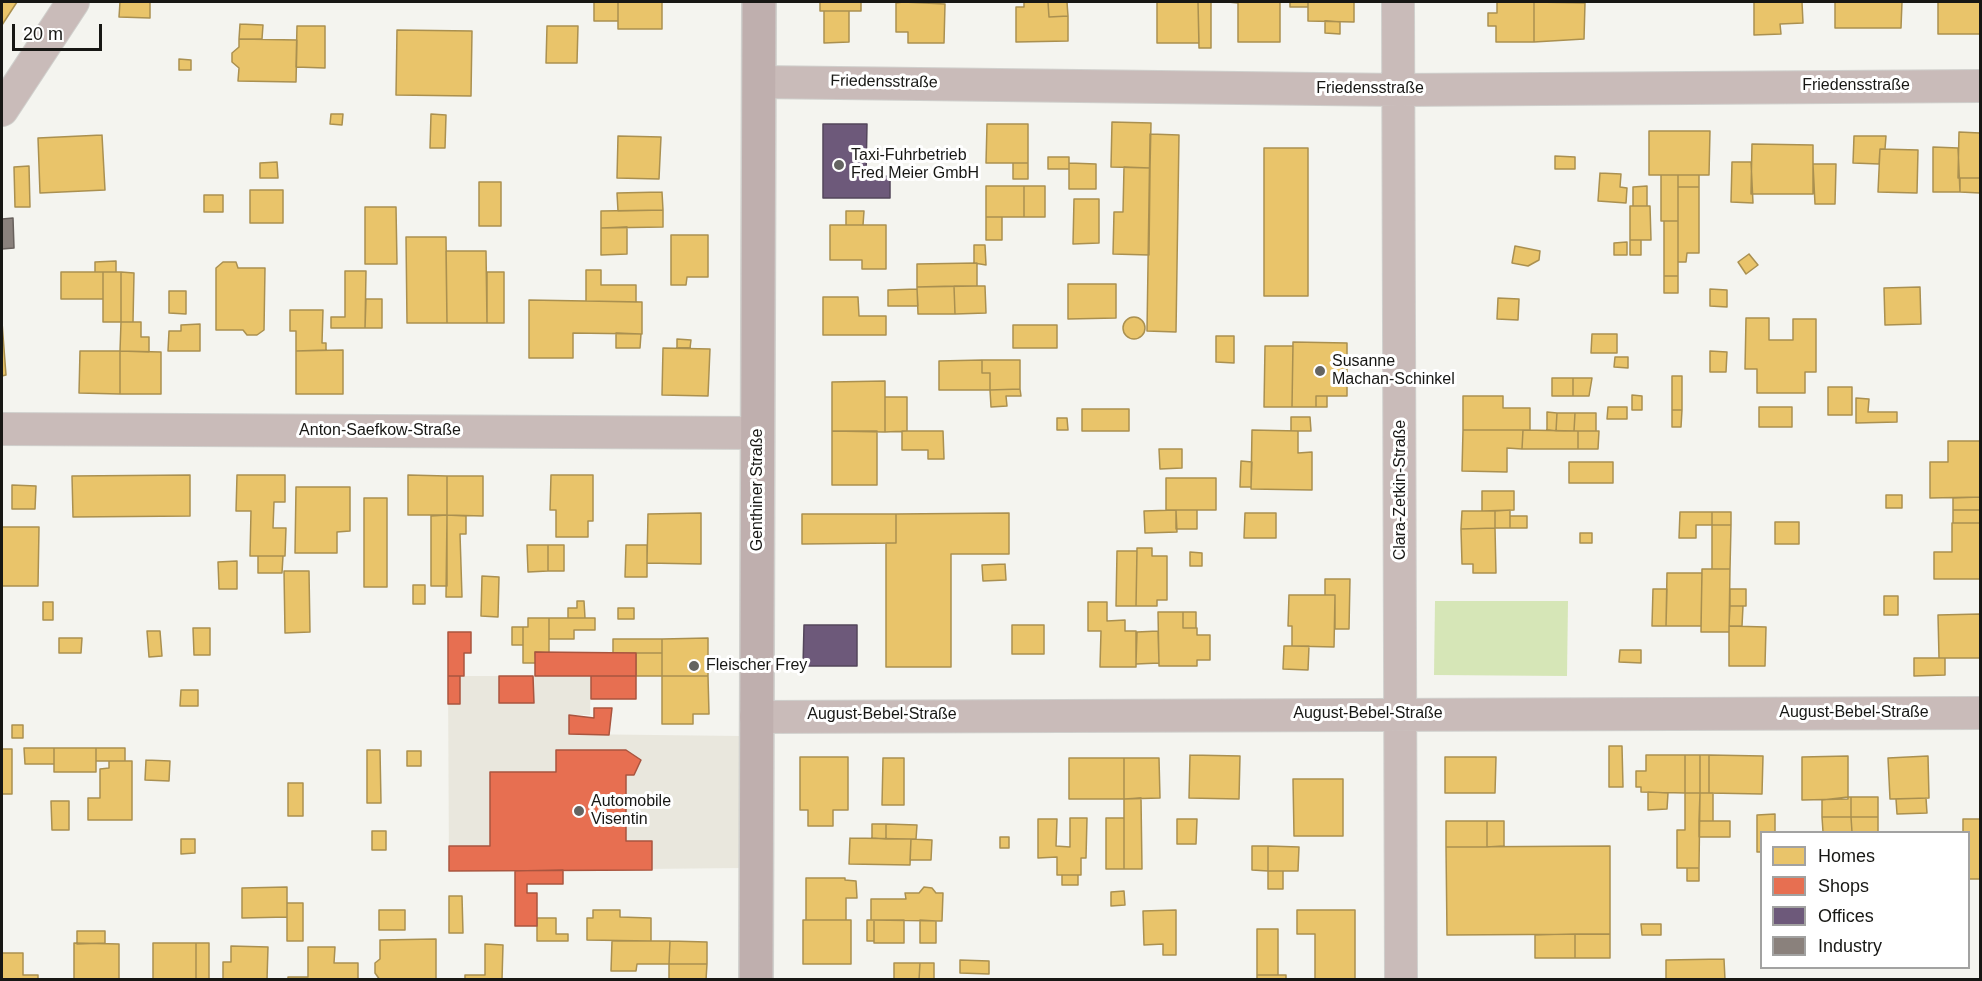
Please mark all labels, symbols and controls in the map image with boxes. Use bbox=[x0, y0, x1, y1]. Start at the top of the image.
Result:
scale bar bbox=[15, 12, 105, 50]
text: 20 m bbox=[23, 24, 63, 44]
street label: Friedensstraße bbox=[830, 71, 938, 93]
street label: Friedensstraße bbox=[1802, 76, 1910, 96]
street label: Friedensstraße bbox=[1316, 79, 1424, 99]
place label: Taxi-Fuhrbetrieb Fred Meier GmbH bbox=[851, 146, 979, 184]
marker: Taxi-Fuhrbetrieb Fred Meier GmbH bbox=[832, 158, 846, 172]
place label: Susanne Machan-Schinkel bbox=[1332, 352, 1455, 390]
marker: Susanne Machan-Schinkel bbox=[1313, 364, 1327, 378]
street label: Clara-Zetkin-Straße bbox=[1391, 420, 1411, 560]
street label: Anton-Saefkow-Straße bbox=[299, 421, 461, 441]
street label: Genthiner Straße bbox=[748, 429, 768, 551]
place label: Fleischer Frey bbox=[706, 656, 807, 676]
marker: Fleischer Frey bbox=[687, 659, 701, 673]
street label: August-Bebel-Straße bbox=[1779, 703, 1929, 723]
street label: August-Bebel-Straße bbox=[1293, 704, 1443, 724]
street label: August-Bebel-Straße bbox=[807, 705, 957, 725]
place label: Automobile Visentin bbox=[591, 792, 671, 830]
marker: Automobile Visentin bbox=[572, 804, 586, 818]
legend bbox=[1760, 831, 1970, 969]
text: Homes bbox=[1818, 846, 1875, 866]
text: Shops bbox=[1818, 876, 1869, 896]
text: Offices bbox=[1818, 906, 1874, 926]
text: Industry bbox=[1818, 936, 1882, 956]

